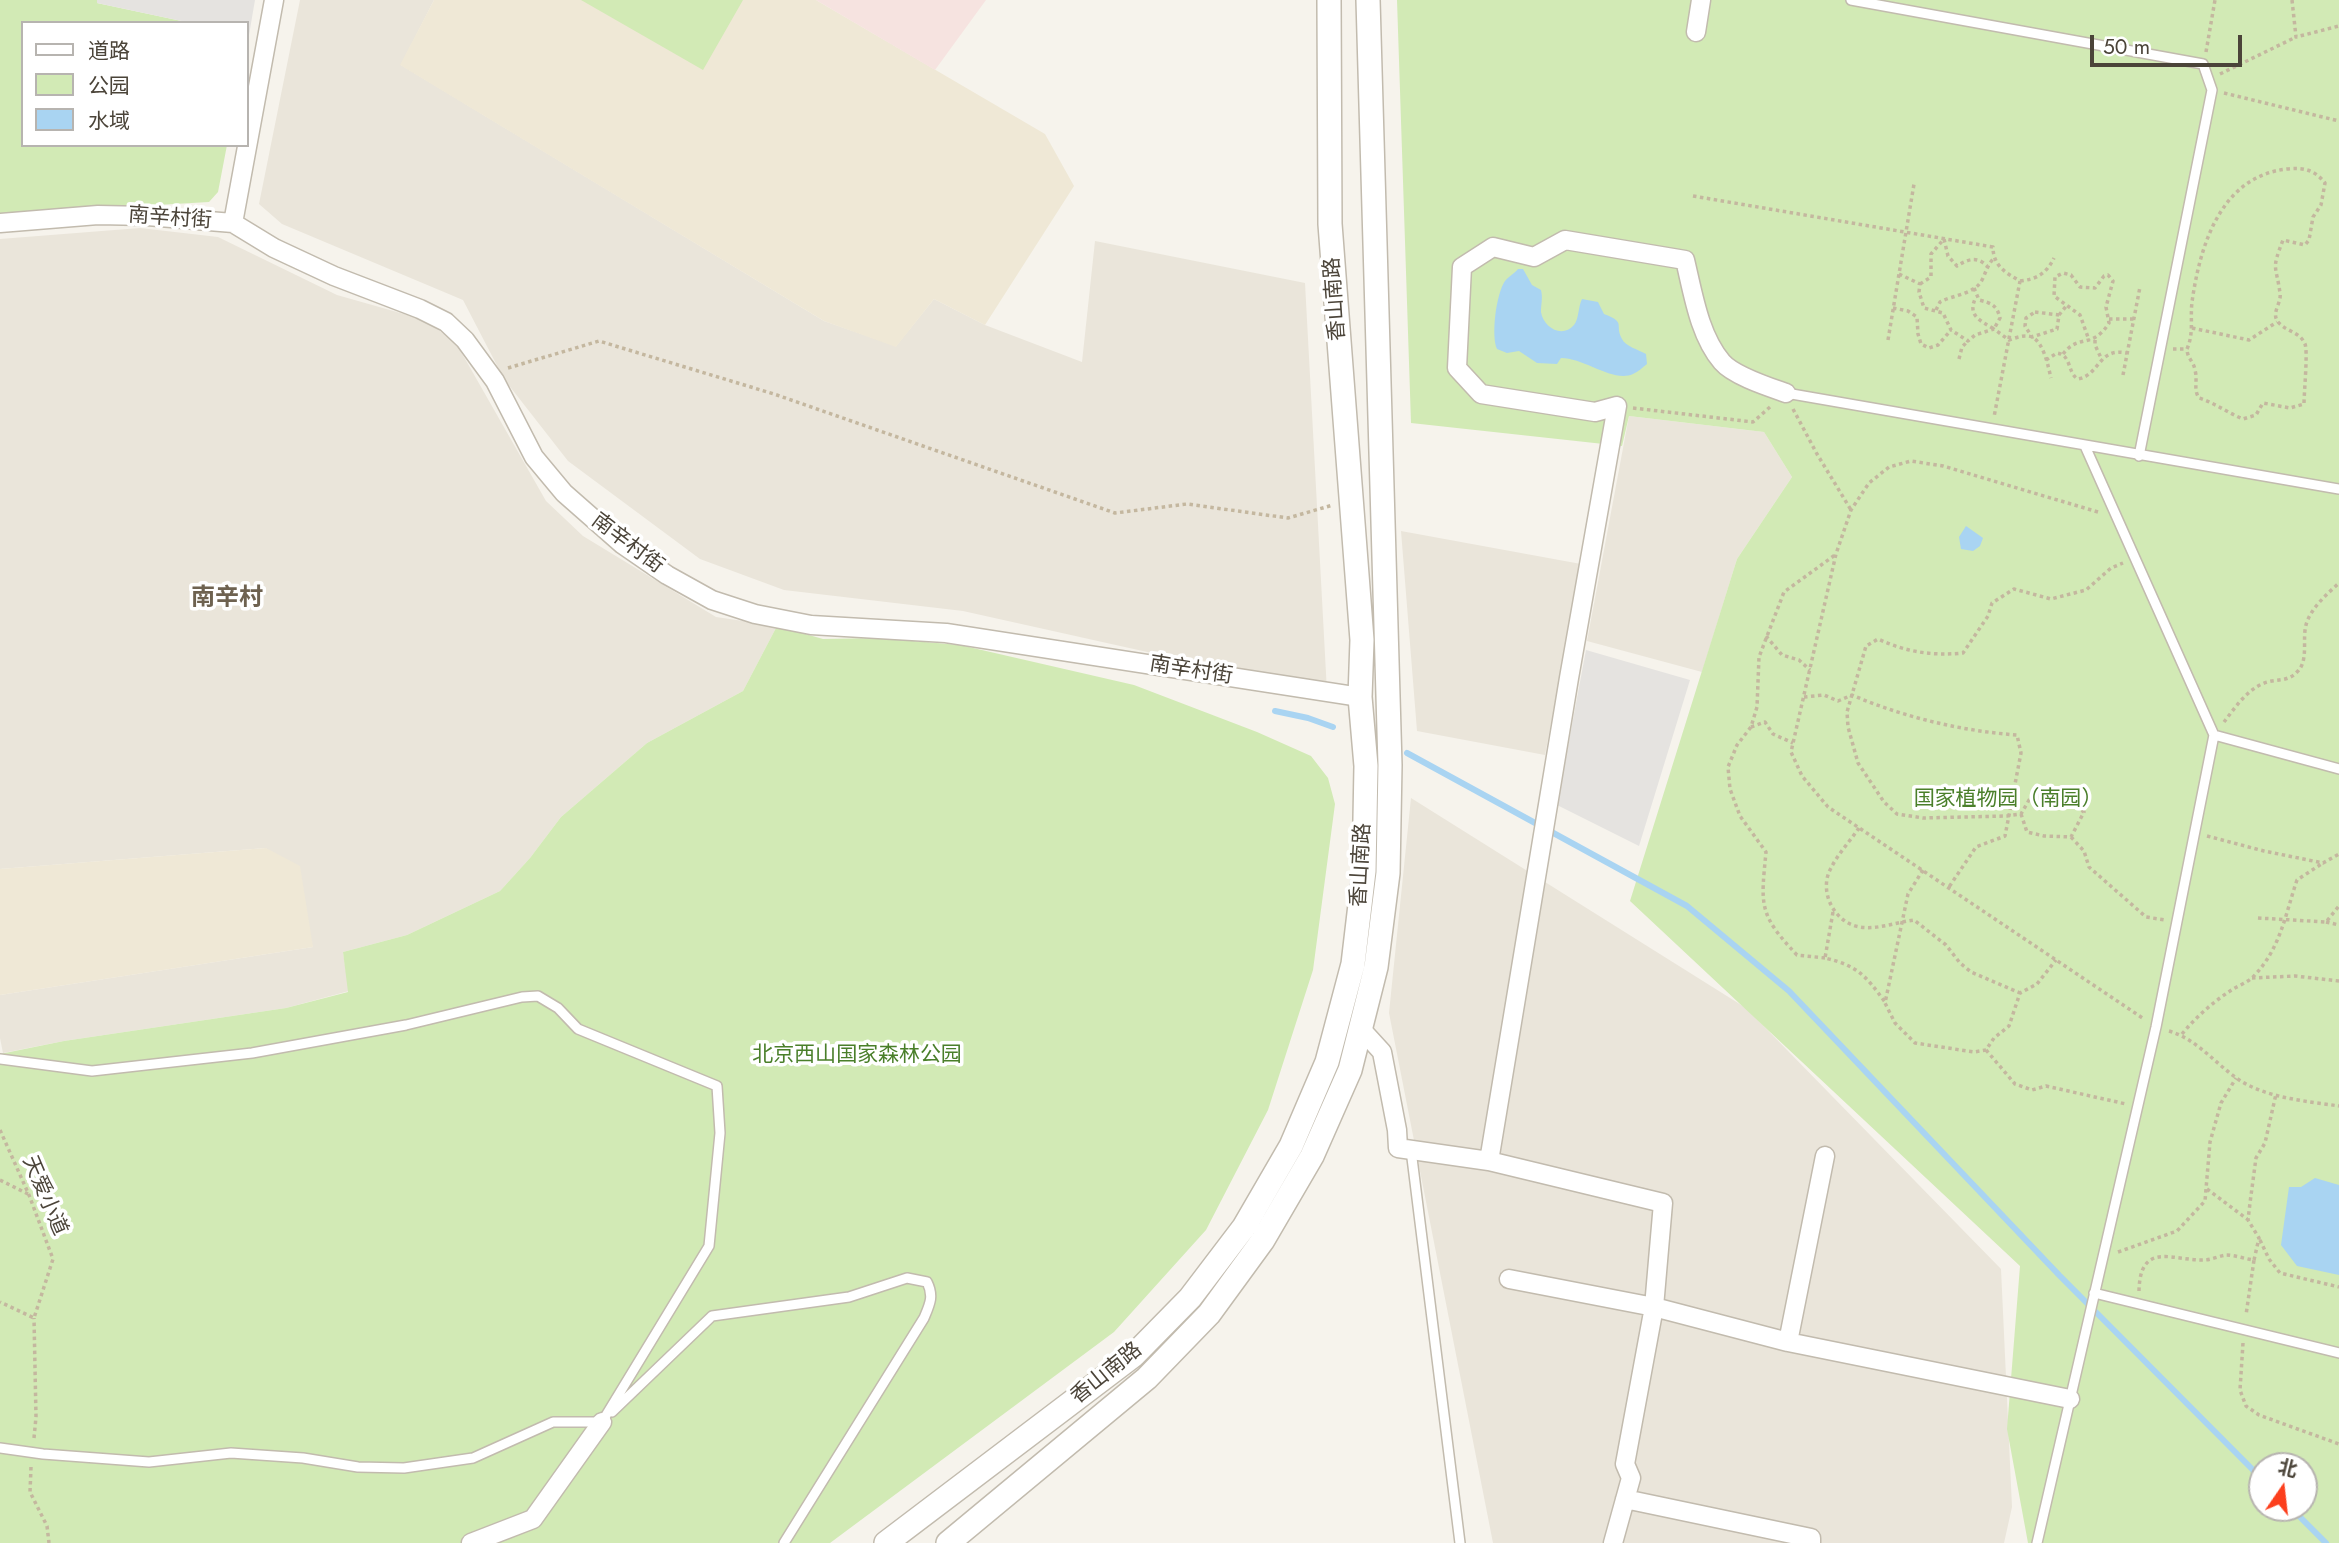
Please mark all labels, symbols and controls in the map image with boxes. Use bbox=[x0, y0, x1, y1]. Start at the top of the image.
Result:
legend bbox=[21, 21, 248, 147]
scale bar bbox=[2094, 21, 2246, 65]
text: 50 m bbox=[2103, 32, 2150, 62]
text: 道路 bbox=[88, 36, 130, 66]
text: 公园 bbox=[88, 71, 130, 101]
text: 水域 bbox=[88, 106, 130, 136]
street label: 南辛村街 bbox=[127, 204, 213, 234]
street label: 香山南路 bbox=[1321, 256, 1351, 342]
street label: 南辛村街 bbox=[586, 509, 668, 579]
district label: 南辛村 bbox=[191, 585, 263, 613]
street label: 南辛村街 bbox=[1148, 652, 1234, 690]
park label: 国家植物园（南园） bbox=[1914, 787, 2102, 813]
street label: 香山南路 bbox=[1347, 822, 1377, 908]
park label: 北京西山国家森林公园 bbox=[752, 1043, 962, 1069]
street label: 天爱小道 bbox=[16, 1152, 72, 1240]
street label: 香山南路 bbox=[1066, 1338, 1148, 1410]
north arrow bbox=[2248, 1452, 2318, 1522]
text: 北 bbox=[2275, 1453, 2300, 1483]

